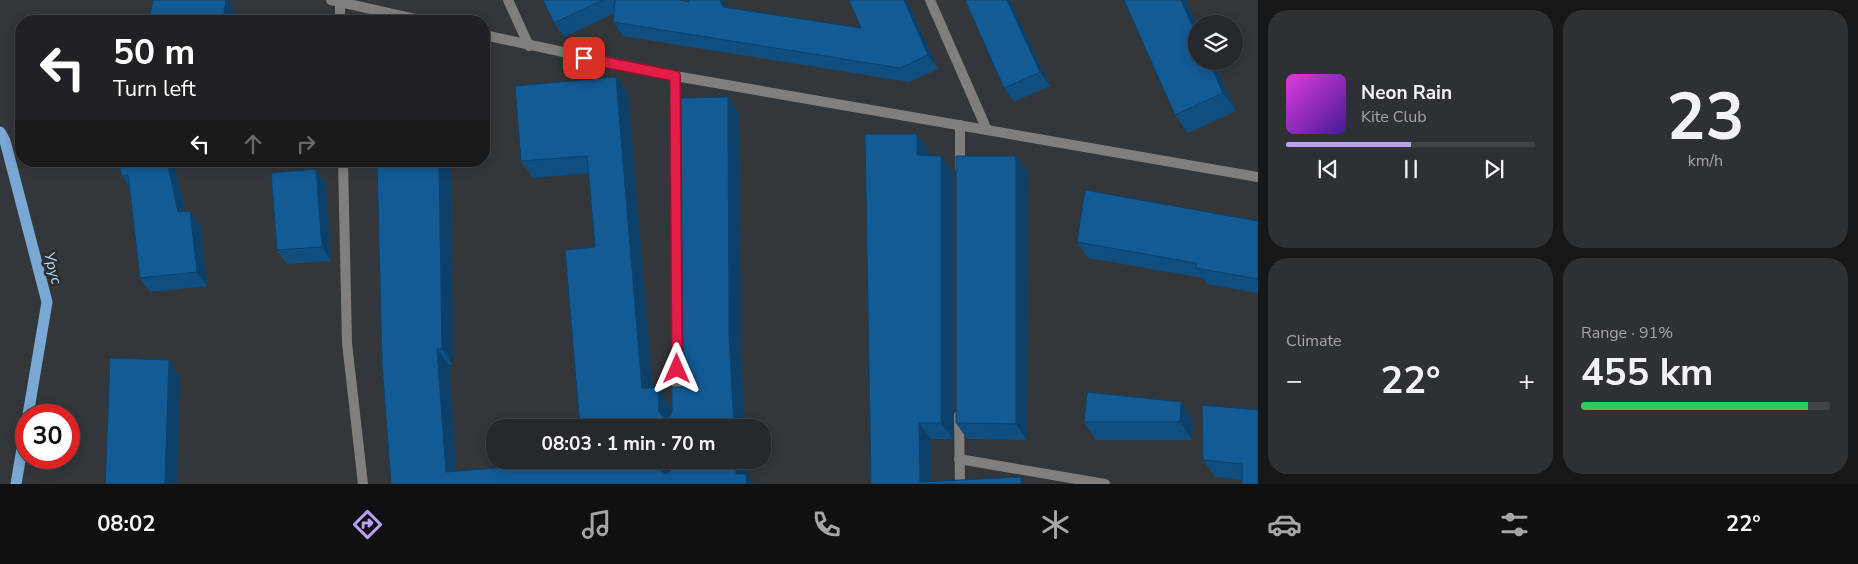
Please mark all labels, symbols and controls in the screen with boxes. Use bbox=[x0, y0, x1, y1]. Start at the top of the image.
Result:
map controls bbox=[1188, 15, 1243, 70]
button: layers bbox=[1188, 15, 1243, 70]
text: 50 m bbox=[113, 29, 195, 76]
icon: left bbox=[30, 35, 95, 100]
pin bbox=[563, 37, 605, 79]
icon: arrive bbox=[570, 44, 598, 72]
text: 23 bbox=[1666, 73, 1745, 162]
text: Turn left bbox=[113, 74, 196, 104]
text: Neon Rain bbox=[1361, 80, 1452, 106]
text: Kite Club bbox=[1361, 106, 1427, 128]
icon: left bbox=[186, 130, 214, 158]
icon: ahead bbox=[239, 130, 267, 158]
icon: right bbox=[292, 130, 320, 158]
text: km/h bbox=[1688, 150, 1723, 172]
icon: previous bbox=[1314, 155, 1342, 183]
icon: pause bbox=[1397, 155, 1425, 183]
icon: next bbox=[1480, 155, 1508, 183]
water label: Урус bbox=[39, 250, 67, 287]
text: Range · 91% bbox=[1581, 322, 1673, 344]
text: Climate bbox=[1286, 330, 1341, 352]
position arrow bbox=[650, 342, 702, 394]
text: 455 km bbox=[1581, 347, 1713, 398]
text: 22° bbox=[1380, 355, 1441, 406]
text: − bbox=[1286, 362, 1303, 400]
text: + bbox=[1518, 362, 1535, 400]
speed limit sign: 30 bbox=[15, 404, 80, 469]
text: 08:03 · 1 min · 70 m bbox=[541, 431, 716, 457]
icon: directions bbox=[350, 507, 385, 542]
icon: music bbox=[579, 507, 614, 542]
icon: phone bbox=[809, 507, 844, 542]
icon: climate bbox=[1038, 507, 1073, 542]
icon: car bbox=[1267, 507, 1302, 542]
icon: filters bbox=[1497, 507, 1532, 542]
text: 08:02 bbox=[97, 509, 155, 539]
text: 22° bbox=[1726, 509, 1761, 539]

